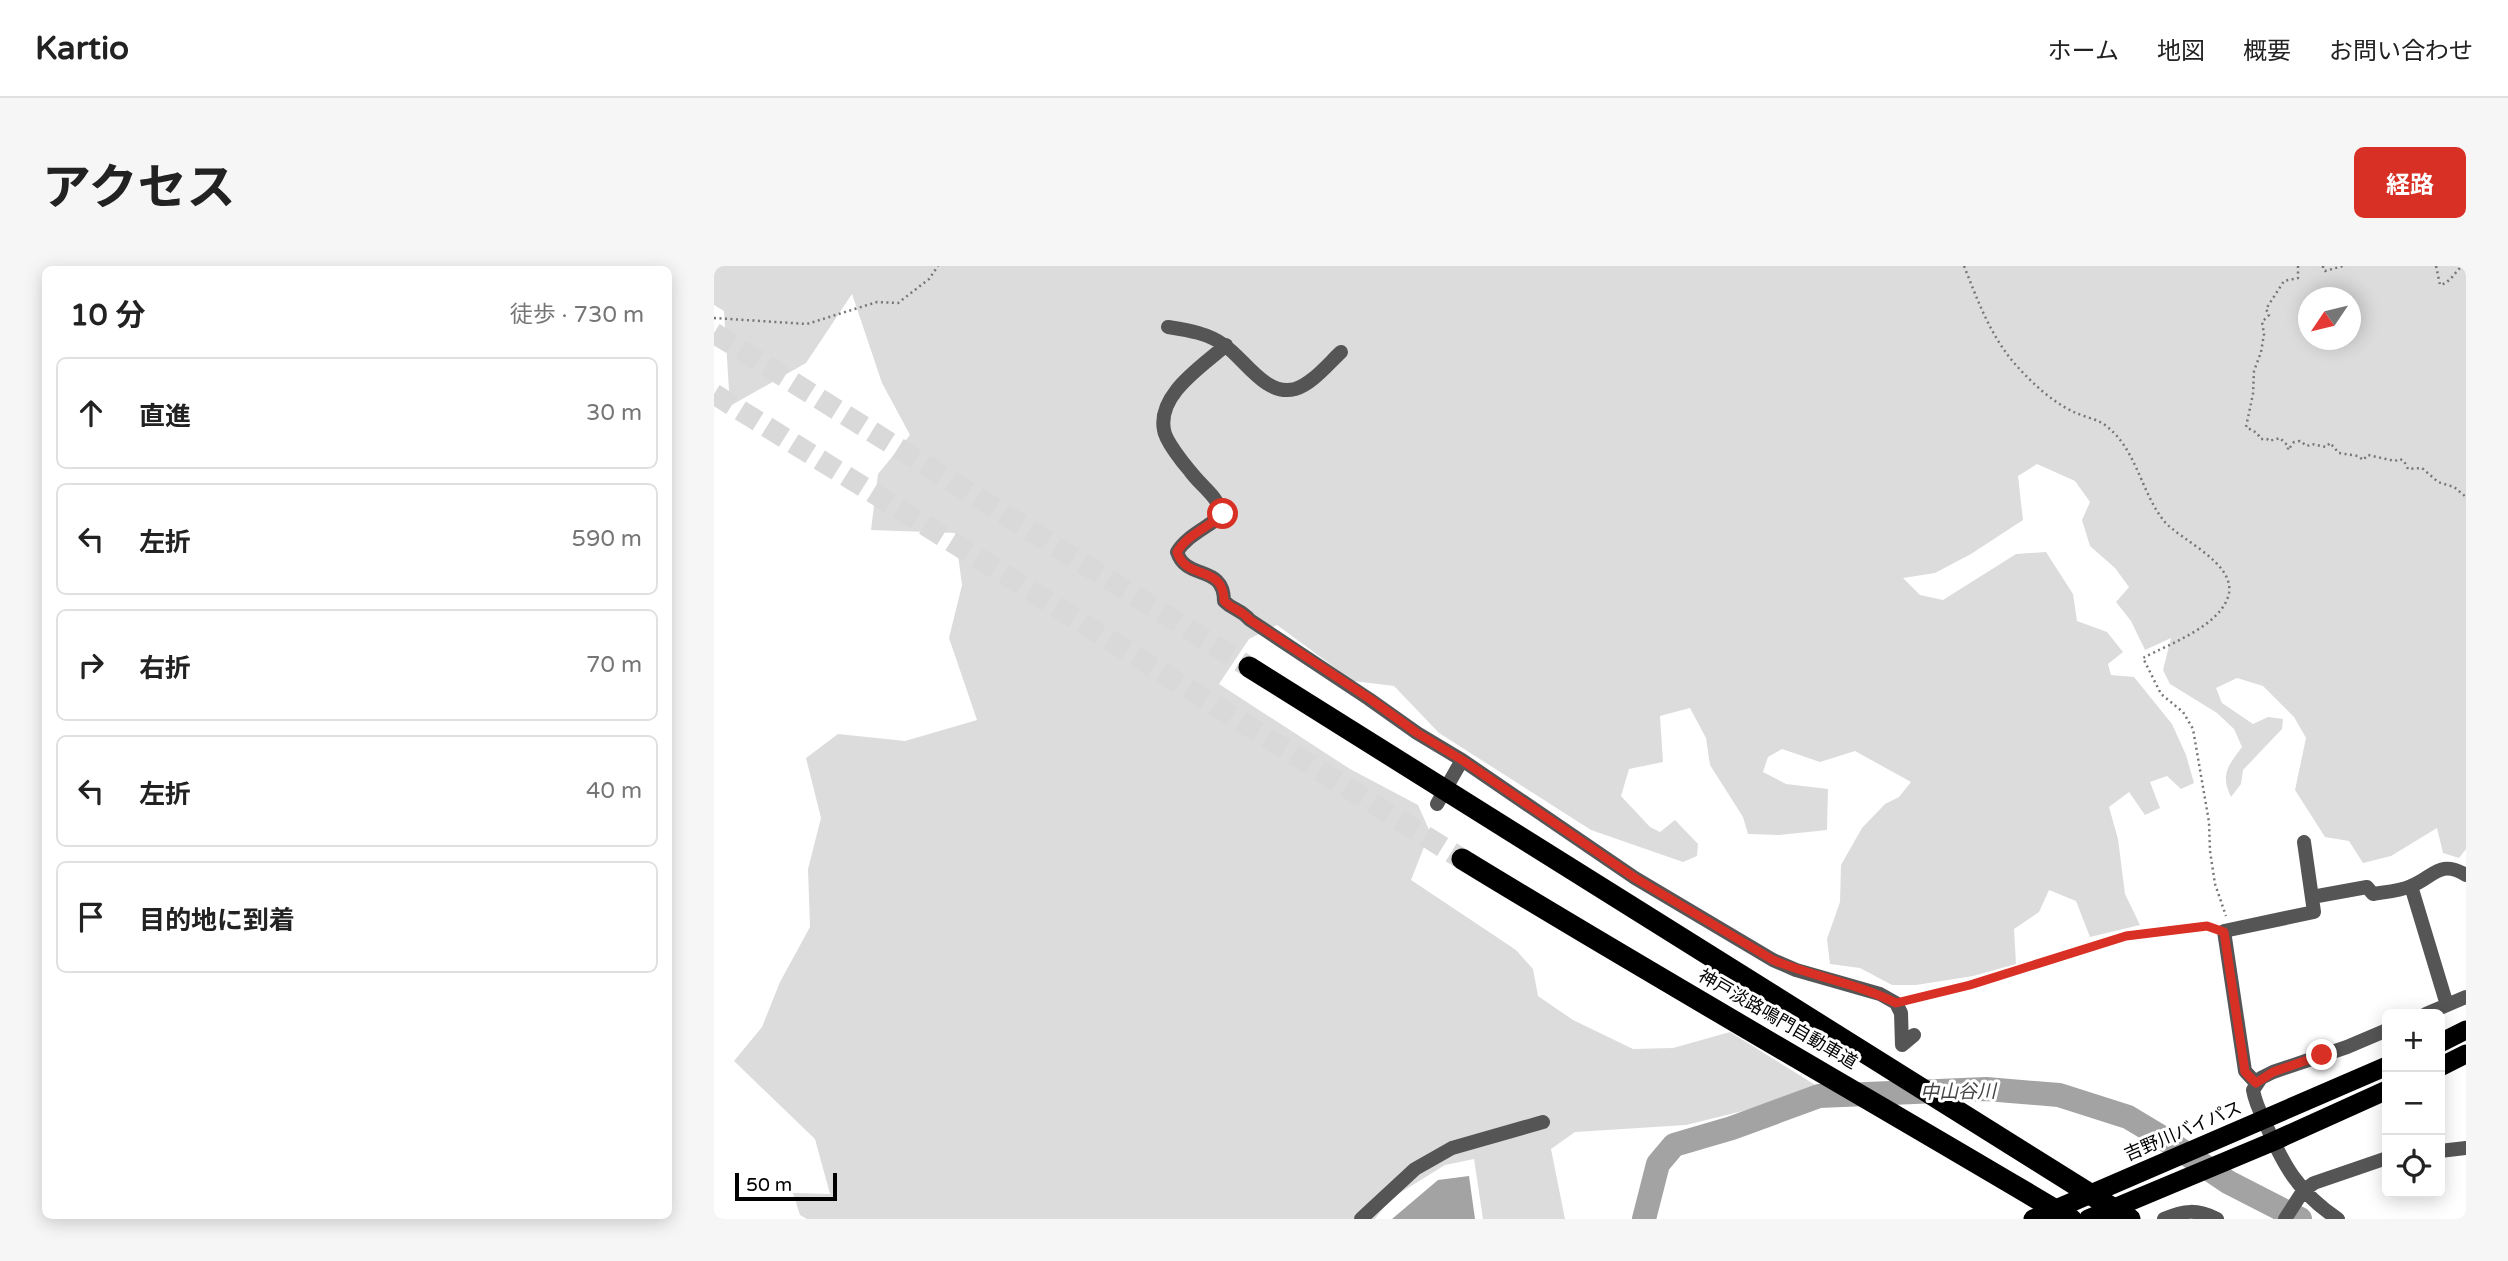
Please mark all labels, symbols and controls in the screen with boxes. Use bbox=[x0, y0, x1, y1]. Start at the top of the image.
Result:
text: Kartio bbox=[35, 29, 129, 68]
text: ホーム bbox=[2048, 37, 2119, 66]
text: 地図 bbox=[2157, 37, 2205, 66]
text: 概要 bbox=[2243, 37, 2291, 66]
text: お問い合わせ bbox=[2329, 37, 2473, 66]
button: 経路 bbox=[2354, 147, 2466, 218]
text: アクセス bbox=[42, 159, 236, 218]
north arrow bbox=[2298, 287, 2361, 350]
text: 10 分 bbox=[70, 297, 145, 334]
text: 徒歩 · 730 m bbox=[510, 301, 644, 329]
icon: ahead bbox=[72, 394, 110, 432]
text: 30 m bbox=[586, 399, 642, 427]
text: 直進 bbox=[139, 401, 191, 432]
route start bbox=[1207, 498, 1238, 529]
icon: left bbox=[72, 520, 110, 558]
text: 590 m bbox=[572, 525, 642, 553]
text: 左折 bbox=[139, 527, 191, 558]
icon: right bbox=[72, 646, 110, 684]
text: 70 m bbox=[586, 651, 642, 679]
text: 右折 bbox=[139, 653, 191, 684]
icon: left bbox=[72, 772, 110, 810]
text: 40 m bbox=[586, 777, 642, 805]
text: 左折 bbox=[139, 779, 191, 810]
icon: arrive bbox=[72, 898, 110, 936]
text: 目的地に到着 bbox=[139, 905, 295, 936]
street label: 神戸淡路鳴門自動車道 bbox=[1695, 964, 1861, 1074]
map controls bbox=[2382, 1009, 2445, 1198]
button: + bbox=[2382, 1009, 2445, 1072]
route end bbox=[2306, 1039, 2337, 1070]
button: − bbox=[2382, 1072, 2445, 1135]
water label: 中山谷川 bbox=[1920, 1080, 1998, 1104]
street label: 吉野川バイパス bbox=[2121, 1096, 2245, 1166]
button: locate bbox=[2382, 1135, 2445, 1198]
scale bar bbox=[735, 1170, 836, 1202]
text: 50 m bbox=[746, 1174, 792, 1196]

